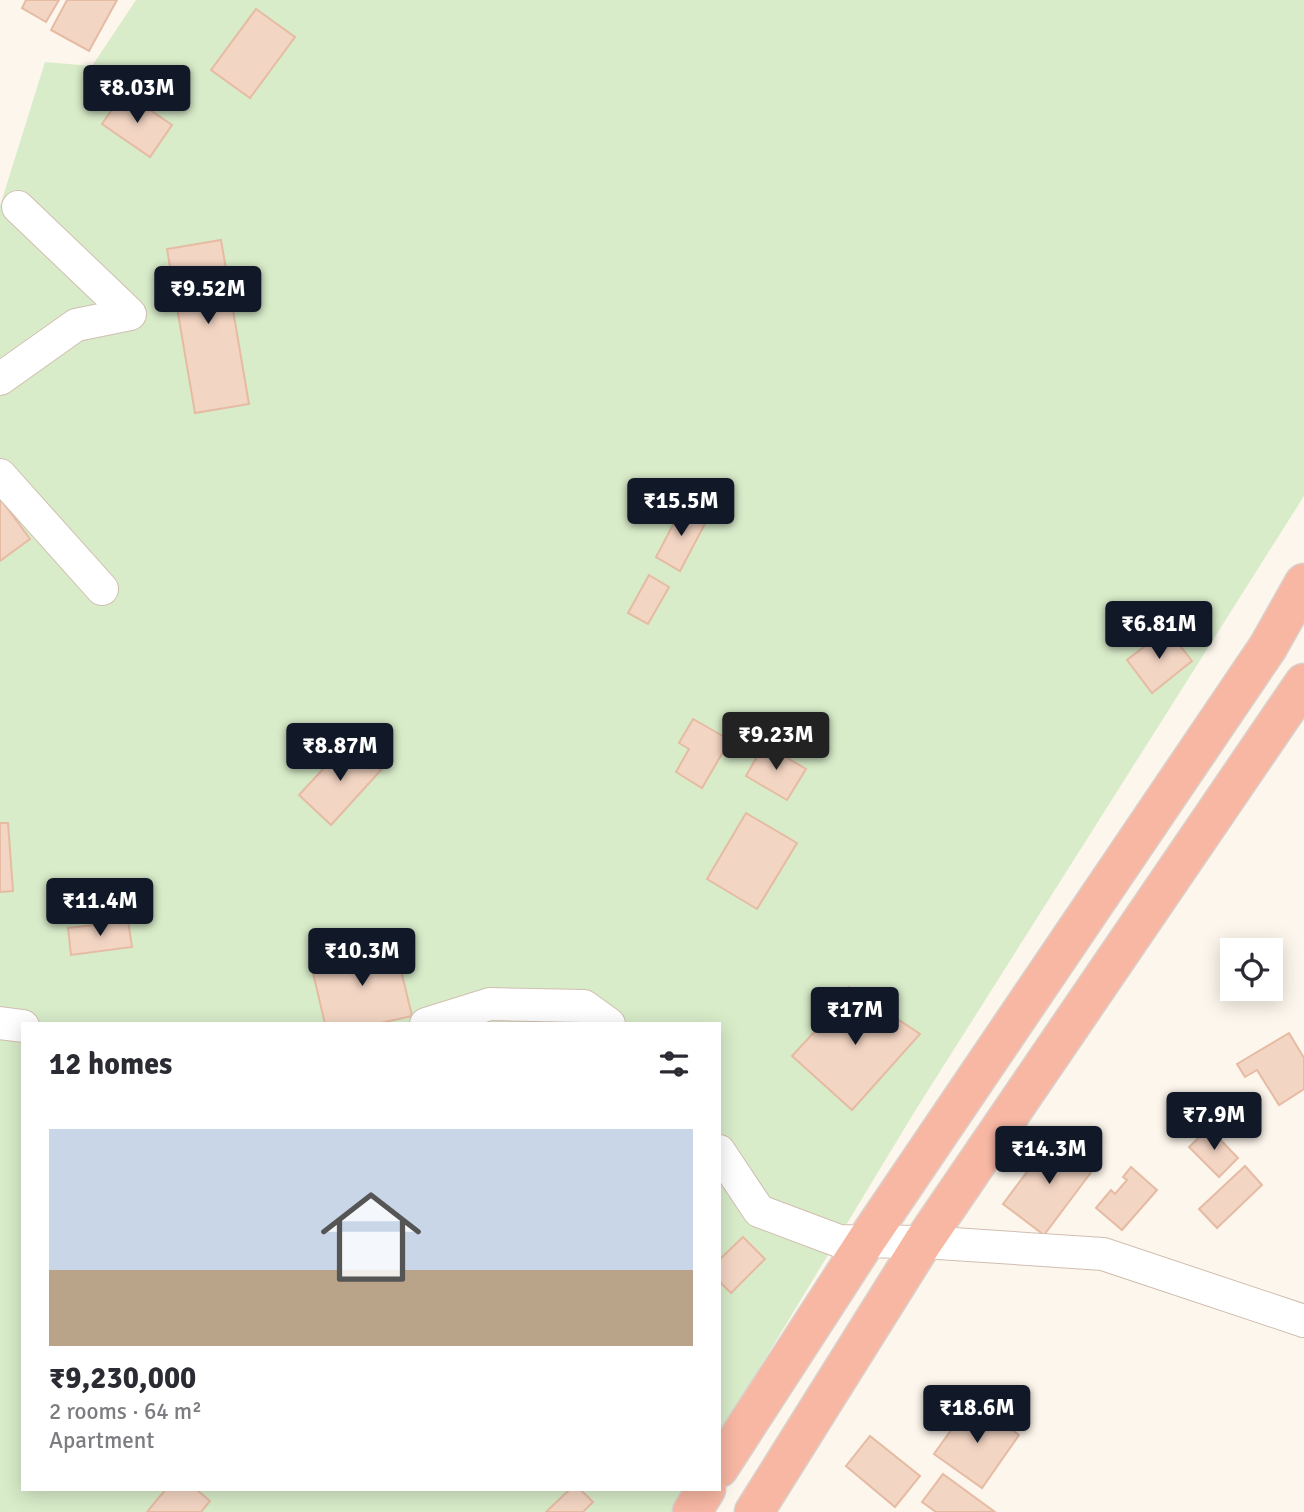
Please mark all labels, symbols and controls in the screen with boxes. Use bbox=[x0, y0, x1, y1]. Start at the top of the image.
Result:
pin: ₹8.03M bbox=[80, 66, 194, 125]
text: ₹8.03M bbox=[99, 73, 175, 102]
pin: ₹9.52M bbox=[151, 266, 265, 326]
text: ₹9.52M bbox=[170, 274, 246, 303]
pin: ₹15.5M bbox=[624, 478, 738, 538]
text: ₹15.5M bbox=[643, 486, 719, 515]
pin: ₹6.81M bbox=[1102, 602, 1216, 661]
text: ₹6.81M bbox=[1121, 609, 1197, 638]
pin: ₹9.23M bbox=[719, 712, 833, 772]
text: ₹9.23M bbox=[738, 720, 814, 749]
pin: ₹8.87M bbox=[283, 724, 397, 783]
text: ₹8.87M bbox=[302, 731, 378, 760]
pin: ₹11.4M bbox=[43, 878, 157, 938]
text: ₹11.4M bbox=[62, 886, 138, 915]
pin: ₹10.3M bbox=[305, 928, 419, 988]
text: ₹10.3M bbox=[324, 936, 400, 965]
map controls bbox=[1220, 938, 1283, 1001]
button: locate bbox=[1220, 938, 1283, 1001]
pin: ₹17M bbox=[814, 988, 896, 1047]
text: ₹17M bbox=[827, 995, 883, 1024]
icon: filters bbox=[655, 1045, 693, 1083]
text: 12 homes bbox=[49, 1046, 172, 1083]
pin: ₹7.9M bbox=[1165, 1092, 1263, 1152]
text: ₹7.9M bbox=[1182, 1100, 1246, 1129]
pin: ₹14.3M bbox=[992, 1126, 1106, 1186]
text: ₹14.3M bbox=[1011, 1134, 1087, 1163]
icon: home bbox=[308, 1174, 434, 1300]
text: ₹9,230,000 bbox=[49, 1360, 196, 1397]
pin: ₹18.6M bbox=[920, 1386, 1034, 1445]
text: ₹18.6M bbox=[939, 1393, 1015, 1422]
text: 2 rooms · 64 m² bbox=[49, 1397, 202, 1426]
text: Apartment bbox=[49, 1426, 154, 1455]

